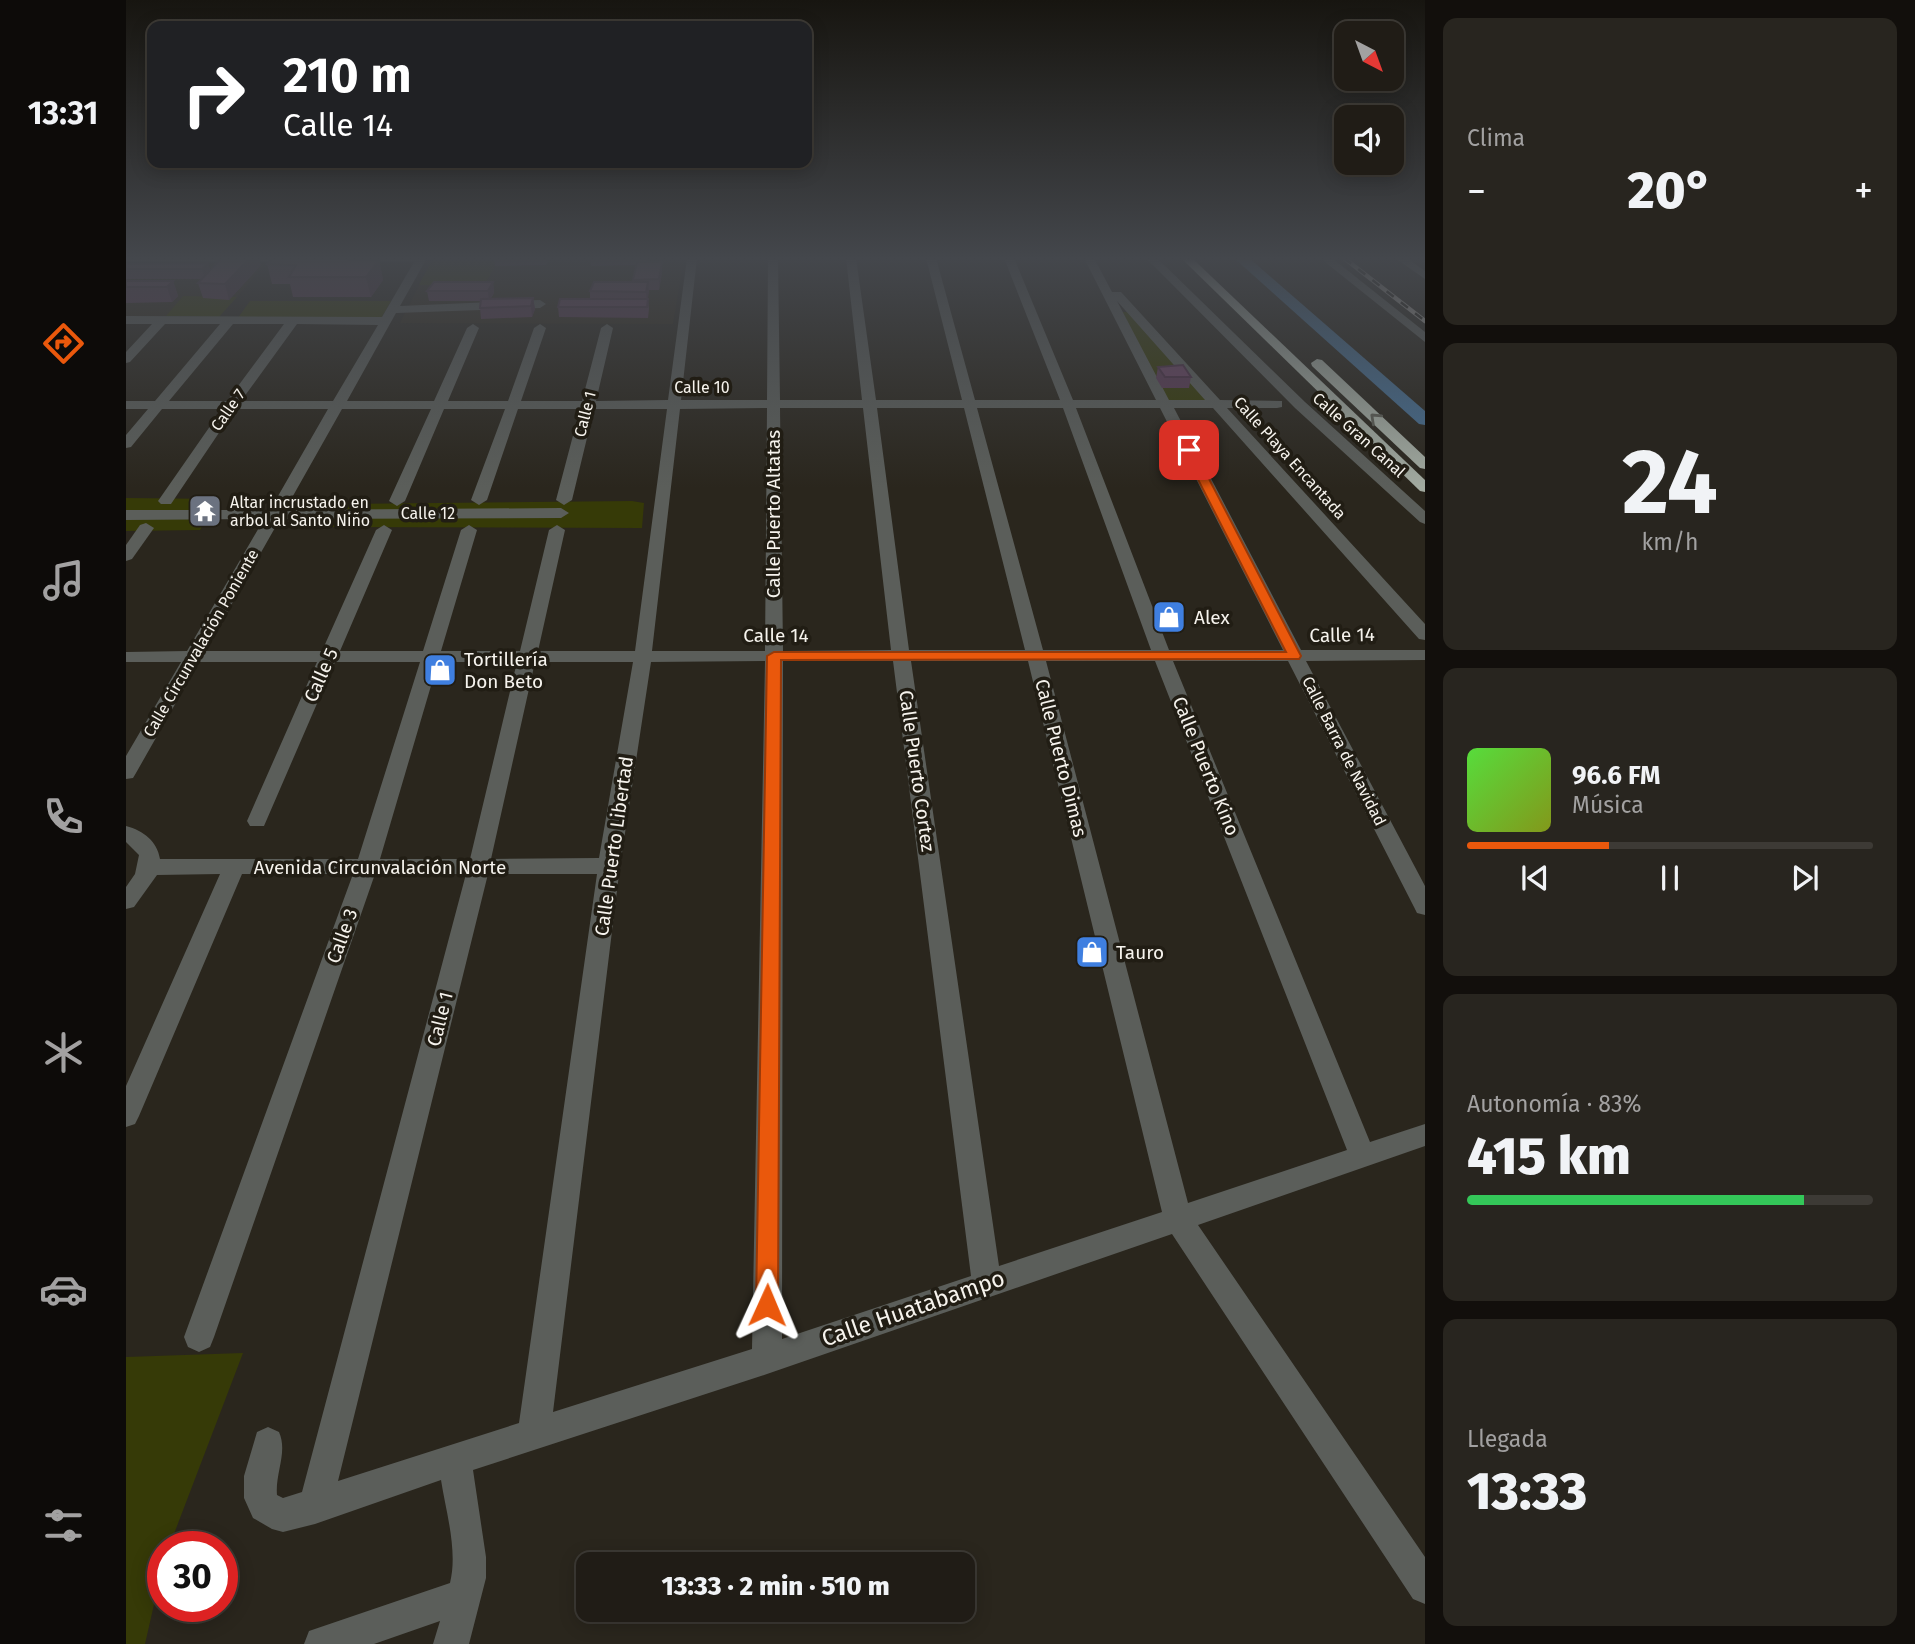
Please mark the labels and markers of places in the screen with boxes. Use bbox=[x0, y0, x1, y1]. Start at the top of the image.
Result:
pin bbox=[1159, 420, 1219, 480]
temple icon: Altar incrustado en arbol al Santo Niño bbox=[186, 492, 224, 530]
place label: Altar incrustado en arbol al Santo Niño bbox=[230, 493, 370, 530]
shop icon: Alex bbox=[1150, 598, 1188, 636]
place label: Alex bbox=[1194, 606, 1231, 629]
place label: Tortillería Don Beto bbox=[464, 648, 548, 693]
shop icon: Tortillería Don Beto bbox=[421, 651, 459, 689]
shop icon: Tauro bbox=[1073, 933, 1111, 971]
place label: Tauro bbox=[1116, 941, 1164, 964]

